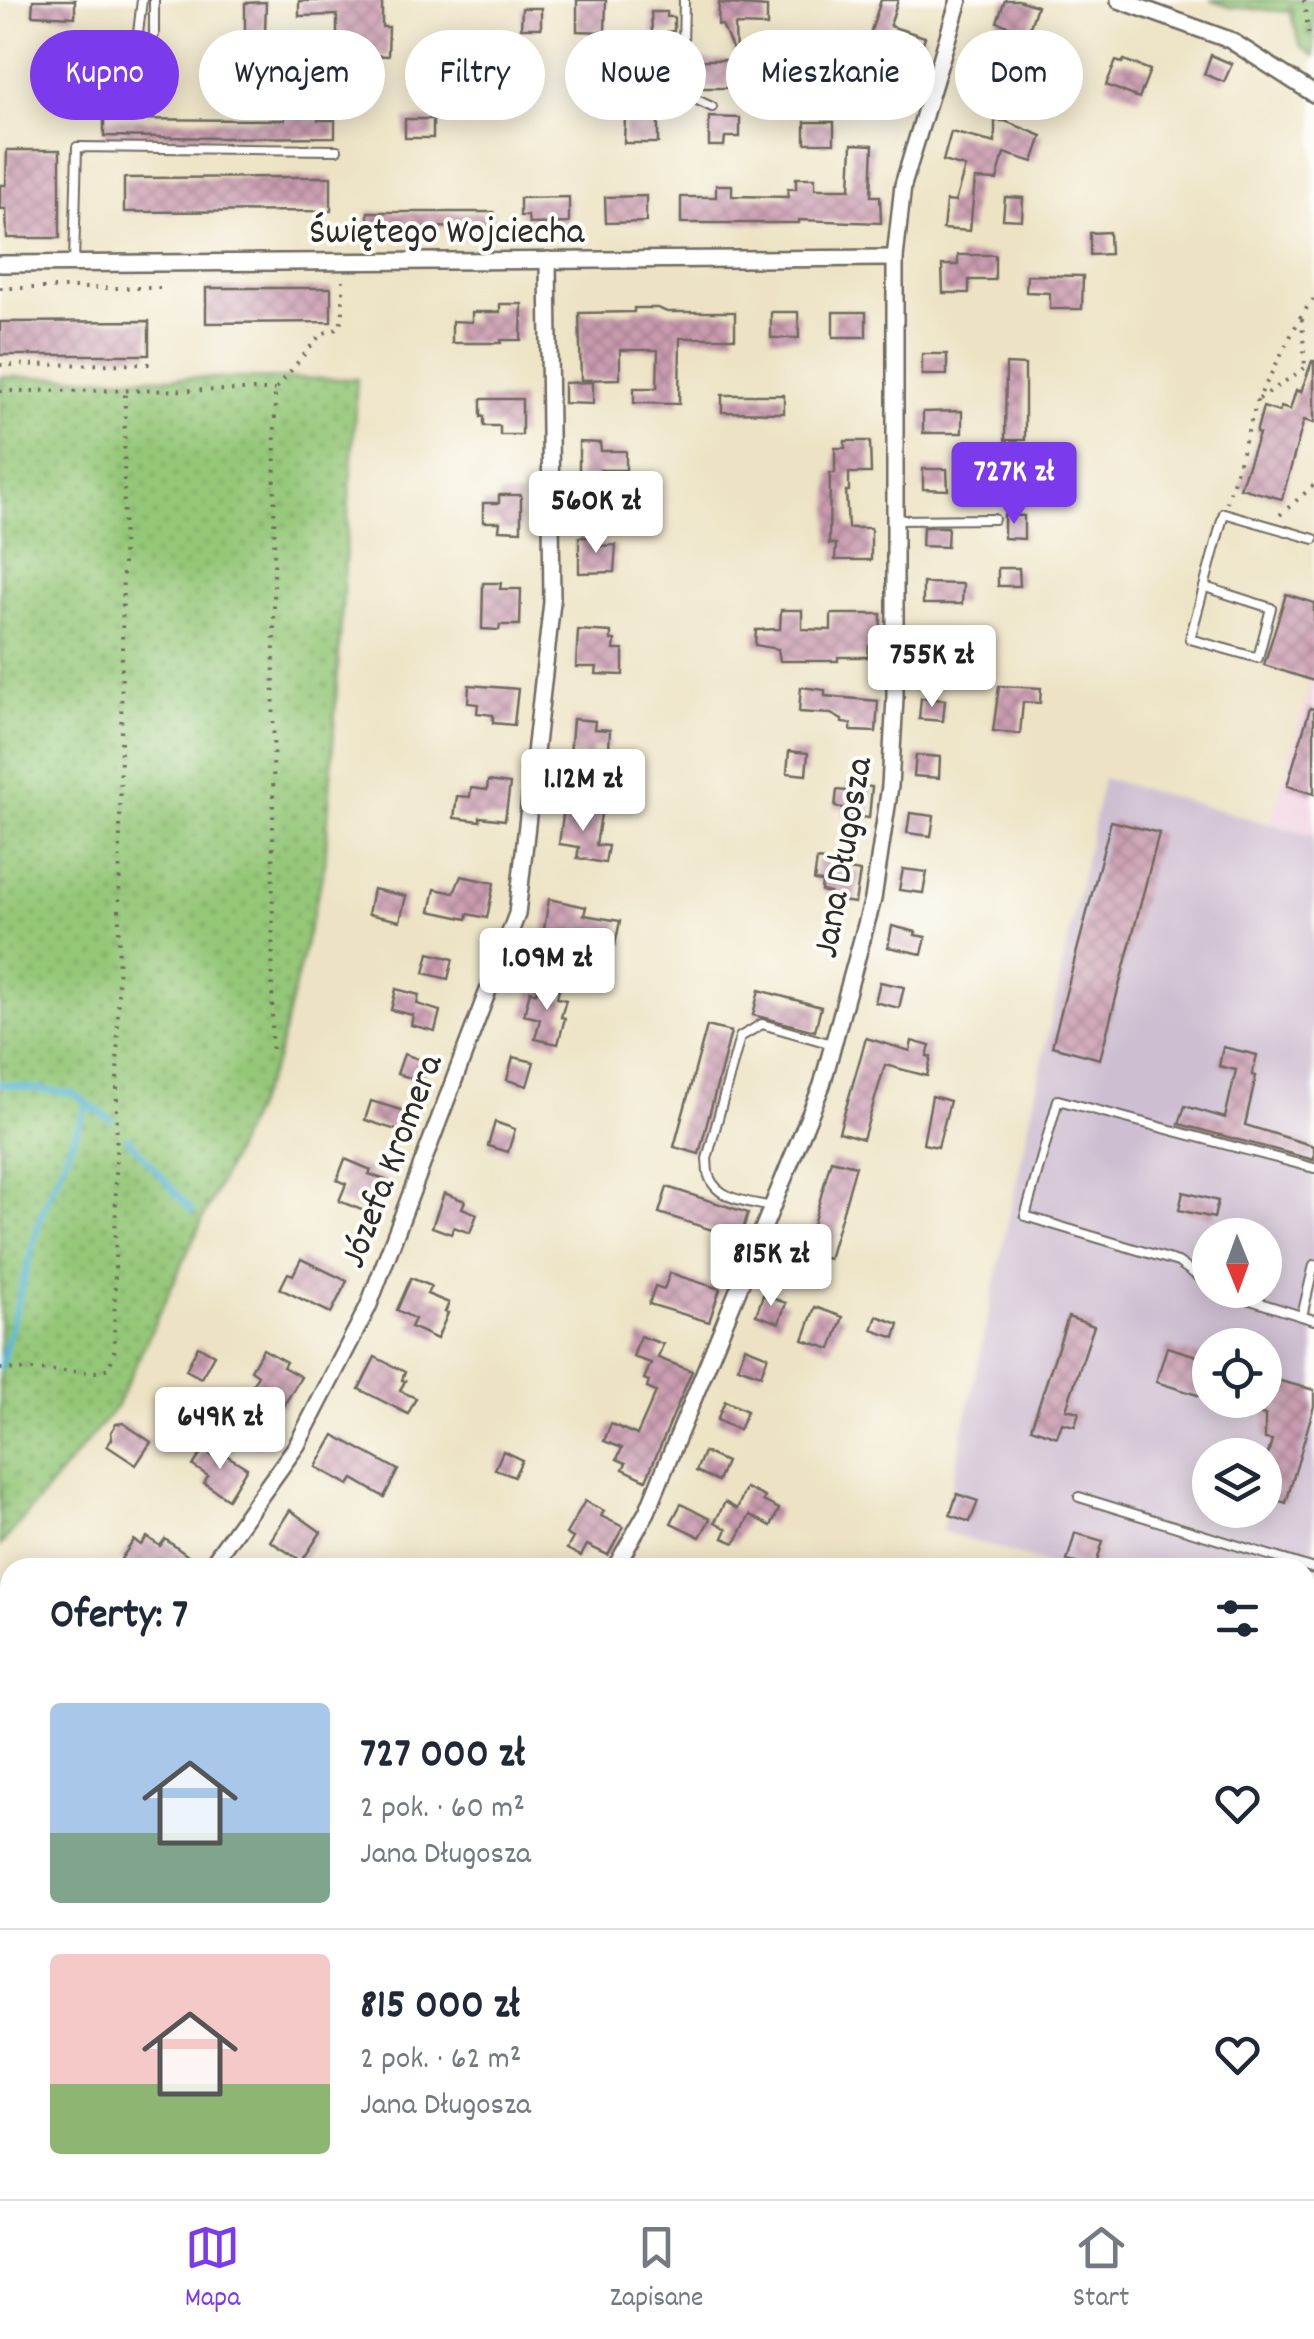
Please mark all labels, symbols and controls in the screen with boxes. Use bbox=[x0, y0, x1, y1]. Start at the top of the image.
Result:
chip: Kupno bbox=[30, 30, 179, 120]
chip: Wynajem bbox=[199, 30, 385, 120]
chip: Filtry bbox=[405, 30, 545, 120]
chip: Nowe bbox=[565, 30, 706, 120]
chip: Mieszkanie bbox=[726, 30, 935, 120]
chip: Dom bbox=[955, 30, 1083, 120]
street label: Świętego Wojciecha bbox=[310, 207, 586, 262]
pin: 727K zł bbox=[922, 442, 1106, 527]
text: 727K zł bbox=[974, 451, 1054, 497]
pin: 560K zł bbox=[504, 471, 688, 556]
text: 560K zł bbox=[551, 480, 641, 526]
pin: 755K zł bbox=[840, 625, 1024, 710]
text: 755K zł bbox=[890, 634, 974, 680]
pin: 1.12M zł bbox=[480, 749, 686, 834]
street label: Jana Długosza bbox=[801, 752, 890, 963]
text: 1.12M zł bbox=[543, 758, 623, 804]
pin: 1.09M zł bbox=[444, 928, 650, 1013]
text: 1.09M zł bbox=[502, 937, 592, 983]
street label: Józefa Kromera bbox=[328, 1046, 461, 1277]
north arrow bbox=[1192, 1218, 1282, 1308]
map controls bbox=[1192, 1218, 1282, 1528]
pin: 815K zł bbox=[679, 1224, 863, 1309]
text: 815K zł bbox=[732, 1233, 810, 1279]
button: locate bbox=[1192, 1328, 1282, 1418]
pin: 649K zł bbox=[128, 1387, 312, 1472]
text: 649K zł bbox=[177, 1396, 263, 1442]
button: layers bbox=[1192, 1438, 1282, 1528]
text: Oferty: 7 bbox=[50, 1588, 188, 1648]
icon: filters bbox=[1210, 1591, 1265, 1646]
text: 727 000 zł bbox=[360, 1727, 525, 1787]
icon: home bbox=[130, 1743, 250, 1863]
icon: heart bbox=[1210, 1776, 1265, 1831]
text: 2 pok. · 60 m² bbox=[360, 1787, 525, 1833]
text: Jana Długosza bbox=[360, 1833, 531, 1879]
text: 815 000 zł bbox=[360, 1978, 520, 2038]
icon: home bbox=[130, 1994, 250, 2114]
icon: heart bbox=[1210, 2027, 1265, 2082]
text: 2 pok. · 62 m² bbox=[360, 2038, 521, 2084]
text: Jana Długosza bbox=[360, 2084, 531, 2130]
tab: Mapa bbox=[185, 2220, 240, 2320]
tab: Zapisane bbox=[610, 2220, 703, 2320]
tab: Start bbox=[1073, 2220, 1129, 2320]

